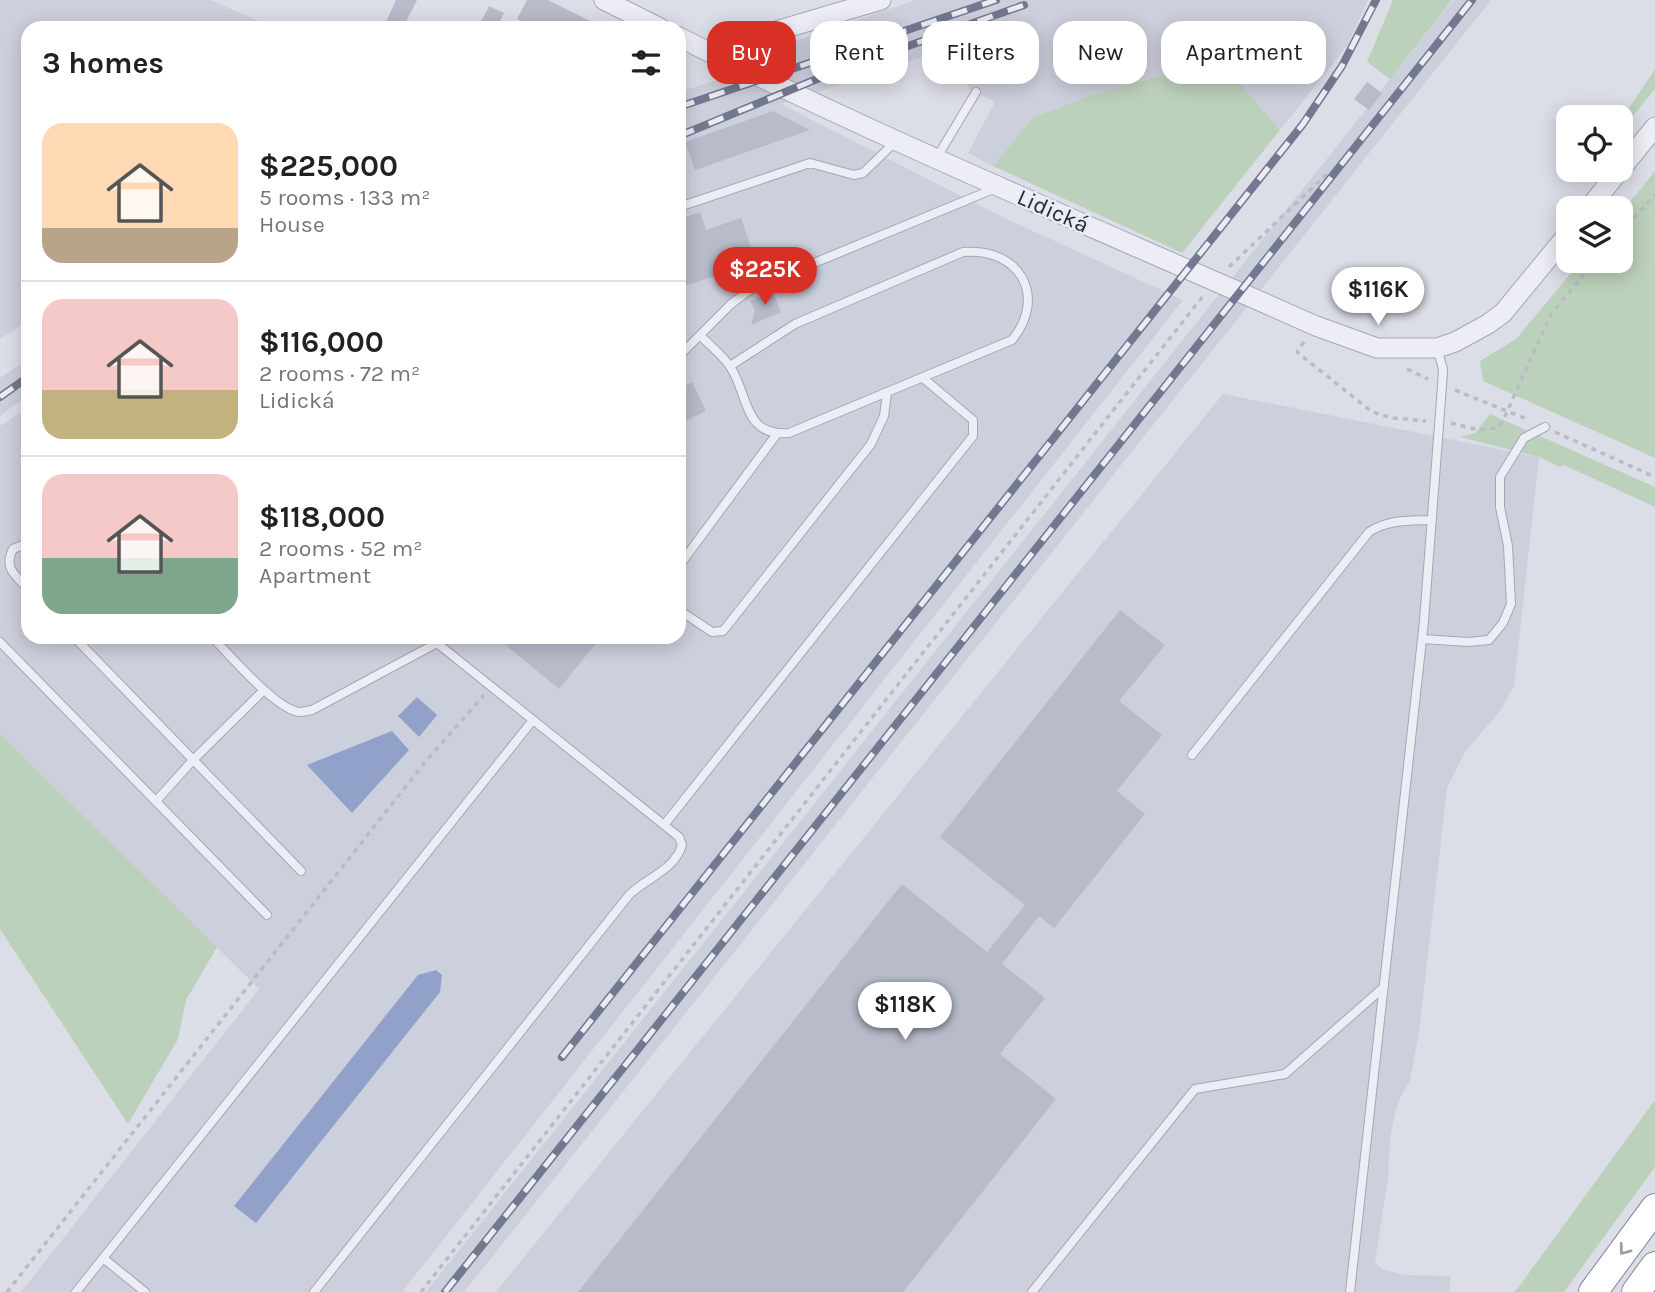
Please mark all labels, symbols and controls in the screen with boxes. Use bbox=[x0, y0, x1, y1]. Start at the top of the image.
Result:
chip: Buy bbox=[707, 21, 796, 84]
chip: Rent bbox=[810, 21, 908, 84]
chip: Filters bbox=[922, 21, 1039, 84]
chip: New bbox=[1053, 21, 1147, 84]
chip: Apartment bbox=[1161, 21, 1326, 84]
icon: filters bbox=[627, 44, 665, 82]
text: 3 homes bbox=[42, 45, 164, 81]
map controls bbox=[1556, 105, 1633, 273]
button: locate bbox=[1556, 105, 1633, 182]
text: $225,000 bbox=[259, 148, 398, 184]
icon: home bbox=[98, 151, 182, 235]
street label: Lidická bbox=[1013, 183, 1093, 239]
text: 5 rooms · 133 m² bbox=[259, 184, 431, 211]
button: layers bbox=[1556, 196, 1633, 273]
text: House bbox=[259, 211, 325, 238]
pin: $225K bbox=[716, 247, 814, 307]
text: $225K bbox=[729, 256, 801, 283]
pin: $116K bbox=[1329, 268, 1427, 327]
text: $116K bbox=[1347, 276, 1409, 303]
text: $116,000 bbox=[259, 324, 384, 360]
icon: home bbox=[98, 327, 182, 411]
text: 2 rooms · 72 m² bbox=[259, 360, 420, 387]
text: Lidická bbox=[259, 387, 335, 414]
text: $118,000 bbox=[259, 499, 385, 535]
icon: home bbox=[98, 502, 182, 586]
text: 2 rooms · 52 m² bbox=[259, 535, 422, 562]
text: Apartment bbox=[259, 562, 371, 589]
pin: $118K bbox=[856, 982, 954, 1042]
text: $118K bbox=[874, 991, 936, 1018]
one-way arrow bbox=[1620, 1242, 1632, 1255]

